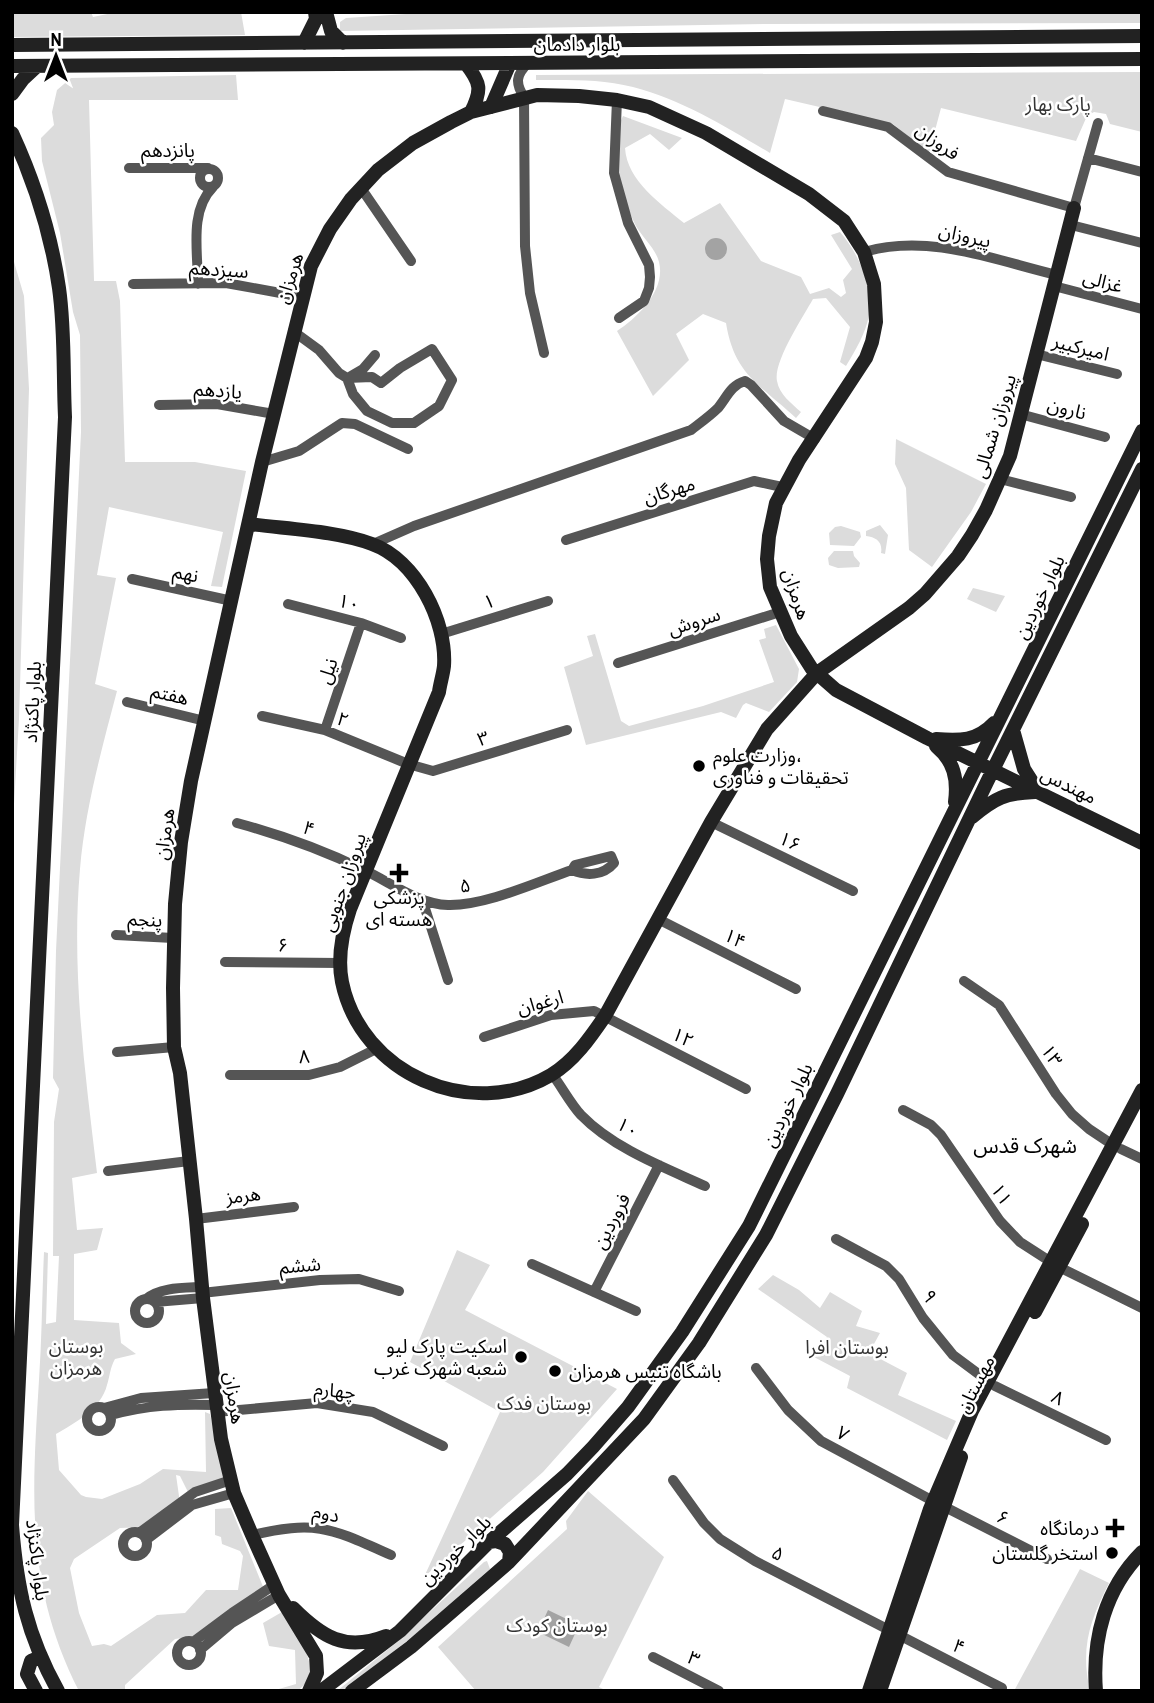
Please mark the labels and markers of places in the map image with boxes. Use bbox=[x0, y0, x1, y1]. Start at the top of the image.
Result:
place label: وزارت علوم، تحقیقات و فناوری bbox=[713, 742, 849, 790]
marker: وزارت علوم، تحقیقات و فناوری bbox=[691, 758, 707, 774]
marker: پزشکی هسته ای bbox=[389, 863, 409, 883]
place label: پزشکی هسته ای bbox=[366, 884, 432, 932]
place label: اسکیت پارک لیو شعبه شهرک غرب bbox=[374, 1333, 507, 1381]
marker: اسکیت پارک لیو شعبه شهرک غرب bbox=[513, 1349, 529, 1365]
place label: باشگاه تنیس هرمزان bbox=[569, 1358, 722, 1384]
marker: باشگاه تنیس هرمزان bbox=[547, 1363, 563, 1379]
place label: درمانگاه bbox=[1040, 1515, 1099, 1541]
marker: درمانگاه bbox=[1105, 1518, 1125, 1538]
place label: استخر گلستان bbox=[992, 1540, 1098, 1566]
marker: استخر گلستان bbox=[1104, 1545, 1120, 1561]

